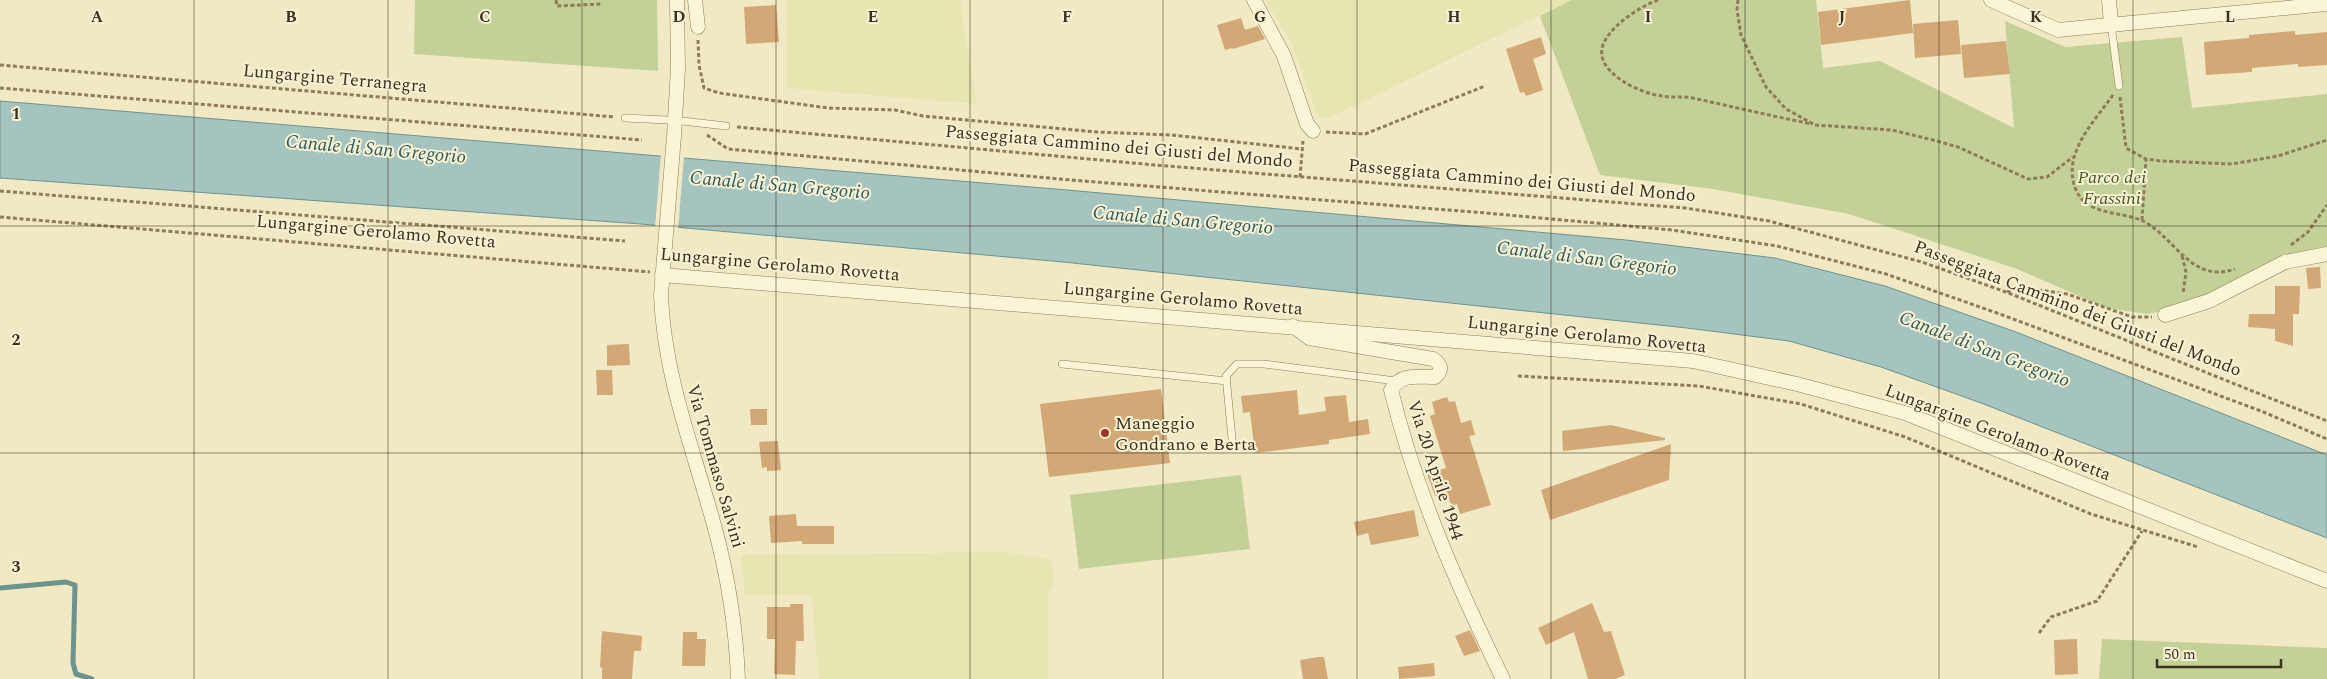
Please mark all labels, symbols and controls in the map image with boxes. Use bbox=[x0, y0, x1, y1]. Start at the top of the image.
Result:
text: A bbox=[91, 5, 104, 29]
text: B bbox=[285, 5, 297, 29]
text: C bbox=[479, 5, 491, 29]
text: D bbox=[673, 5, 686, 29]
text: E bbox=[868, 5, 878, 29]
text: F bbox=[1062, 5, 1072, 29]
text: G bbox=[1254, 5, 1266, 29]
text: H bbox=[1447, 5, 1461, 29]
text: I bbox=[1645, 5, 1651, 29]
text: J bbox=[1839, 5, 1846, 29]
text: K bbox=[2030, 5, 2043, 29]
text: L bbox=[2225, 5, 2235, 29]
street label: Lungargine Terranegra bbox=[242, 57, 428, 100]
text: 1 bbox=[12, 102, 20, 126]
street label: Passeggiata Cammino dei Giusti del Mondo bbox=[944, 118, 1294, 175]
water label: Canale di San Gregorio bbox=[284, 127, 467, 172]
street label: Passeggiata Cammino dei Giusti del Mondo bbox=[1347, 152, 1697, 209]
water label: Canale di San Gregorio bbox=[688, 163, 871, 208]
park label: Parco dei Frassini bbox=[2078, 164, 2147, 212]
water label: Canale di San Gregorio bbox=[1091, 198, 1274, 243]
street label: Lungargine Gerolamo Rovetta bbox=[255, 208, 497, 255]
water label: Canale di San Gregorio bbox=[1495, 233, 1678, 284]
street label: Passeggiata Cammino dei Giusti del Mondo bbox=[1910, 233, 2246, 384]
street label: Lungargine Gerolamo Rovetta bbox=[659, 241, 901, 288]
street label: Lungargine Gerolamo Rovetta bbox=[1062, 275, 1304, 322]
water label: Canale di San Gregorio bbox=[1895, 303, 2074, 395]
street label: Lungargine Gerolamo Rovetta bbox=[1466, 309, 1708, 361]
text: 2 bbox=[12, 328, 21, 352]
street label: Lungargine Gerolamo Rovetta bbox=[1881, 377, 2115, 488]
street label: Via Tommaso Salvini bbox=[679, 381, 752, 551]
street label: Via 20 Aprile 1944 bbox=[1400, 397, 1471, 544]
place label: Maneggio Gondrano e Berta bbox=[1115, 410, 1256, 458]
marker: Maneggio Gondrano e Berta bbox=[1099, 427, 1111, 439]
text: 3 bbox=[12, 555, 21, 579]
scale bar bbox=[2157, 636, 2281, 668]
text: 50 m bbox=[2164, 643, 2196, 666]

